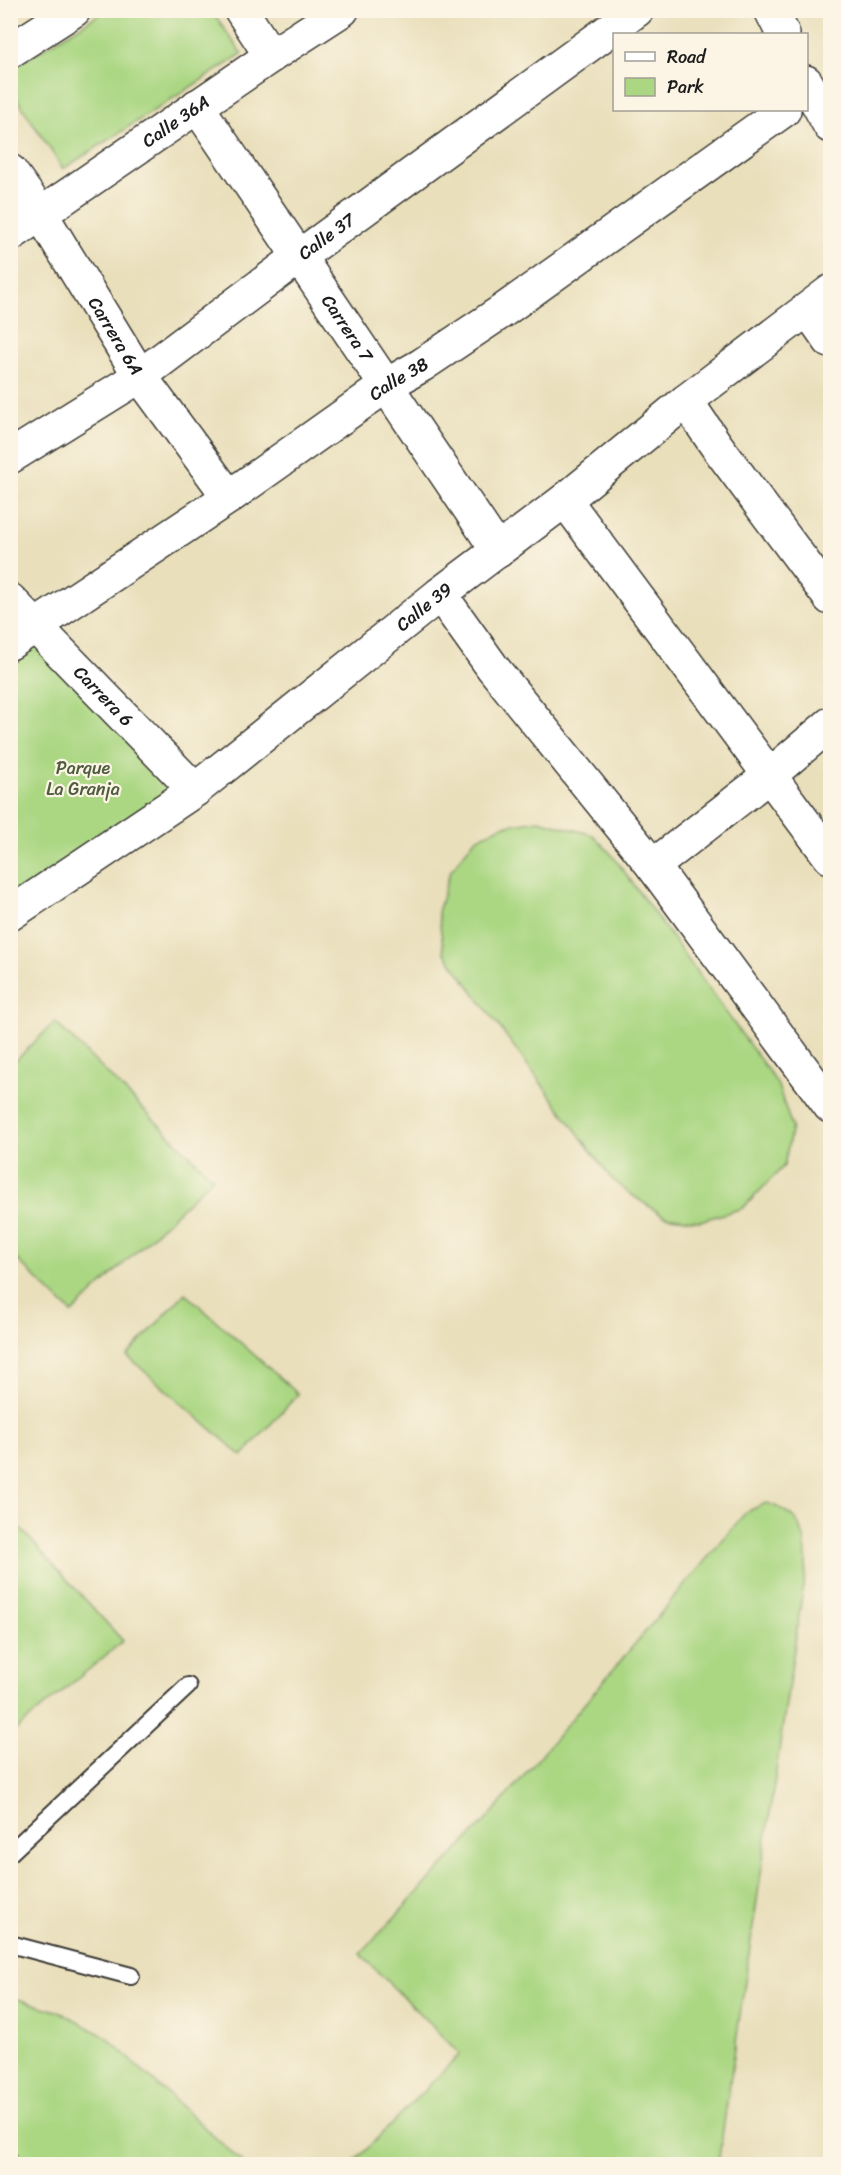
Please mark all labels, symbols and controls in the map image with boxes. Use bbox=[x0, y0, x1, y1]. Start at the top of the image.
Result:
legend bbox=[613, 33, 808, 111]
text: Road bbox=[667, 41, 707, 73]
text: Park bbox=[667, 71, 704, 103]
street label: Calle 36A bbox=[135, 87, 216, 156]
street label: Calle 37 bbox=[291, 204, 363, 269]
street label: Carrera 7 bbox=[313, 288, 383, 370]
street label: Carrera 6A bbox=[79, 290, 152, 382]
street label: Calle 38 bbox=[362, 349, 436, 409]
street label: Calle 39 bbox=[388, 574, 459, 640]
street label: Carrera 6 bbox=[66, 658, 141, 734]
park label: Parque La Granja bbox=[46, 752, 120, 805]

